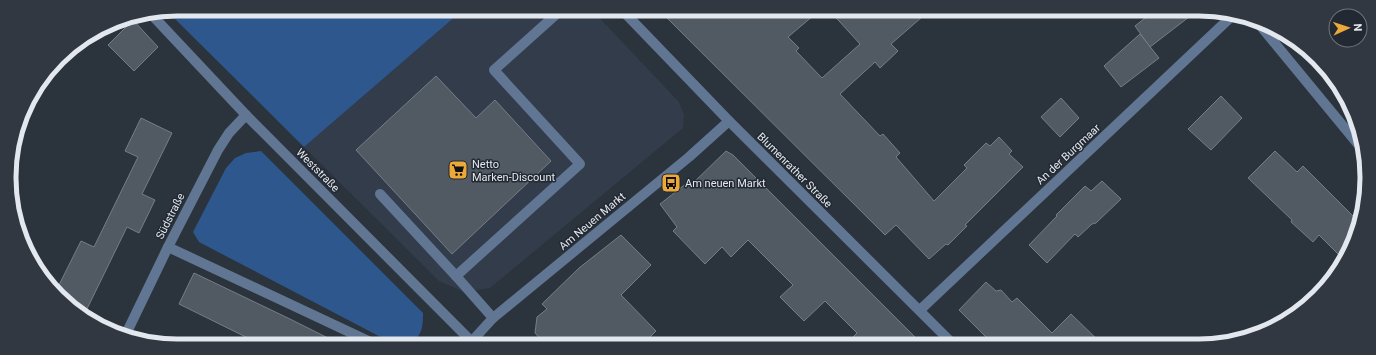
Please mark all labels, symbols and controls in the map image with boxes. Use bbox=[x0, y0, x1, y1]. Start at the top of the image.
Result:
north arrow bbox=[1328, 8, 1368, 48]
text: N bbox=[1351, 23, 1364, 32]
street label: An der Burgmaar bbox=[1034, 121, 1103, 187]
street label: Blumenrather Straße bbox=[754, 130, 835, 211]
street label: Weststraße bbox=[293, 146, 342, 195]
place label: Netto Marken-Discount bbox=[472, 158, 555, 184]
supermarket icon: Netto Marken-Discount bbox=[447, 159, 469, 181]
bus stop icon: Am neuen Markt bbox=[660, 172, 682, 194]
place label: Am neuen Markt bbox=[685, 177, 766, 190]
street label: Am Neuen Markt bbox=[557, 190, 628, 253]
street label: Südstraße bbox=[153, 191, 188, 241]

